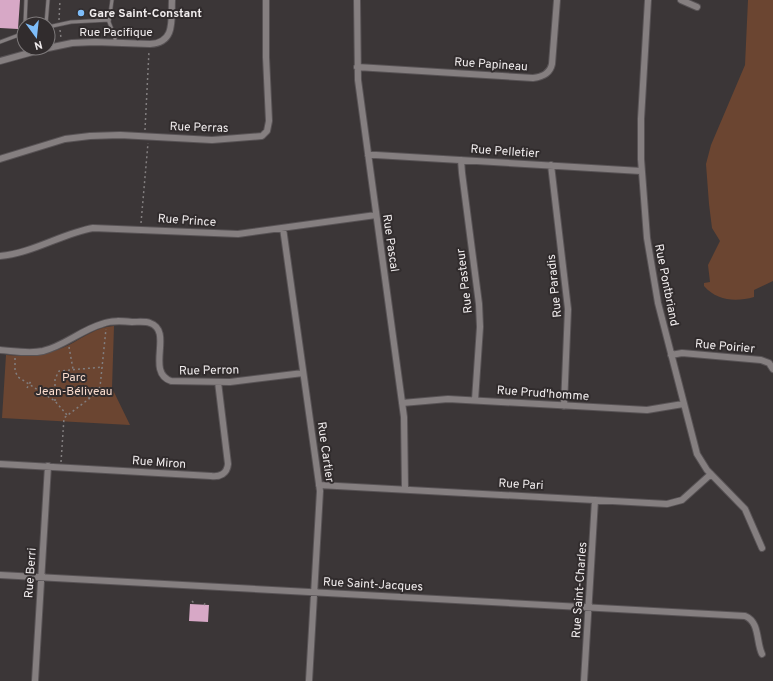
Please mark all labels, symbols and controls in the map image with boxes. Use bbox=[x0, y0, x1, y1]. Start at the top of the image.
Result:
place label: Gare Saint-Constant bbox=[89, 6, 202, 22]
marker: Gare Saint-Constant bbox=[76, 8, 86, 18]
north arrow bbox=[16, 16, 56, 56]
street label: Rue Pacifique bbox=[79, 25, 153, 41]
text: N bbox=[33, 37, 44, 52]
street label: Rue Papineau bbox=[454, 54, 528, 76]
street label: Rue Perras bbox=[169, 119, 229, 137]
street label: Rue Pelletier bbox=[470, 142, 540, 162]
street label: Rue Prince bbox=[157, 211, 217, 231]
street label: Rue Pascal bbox=[378, 213, 402, 273]
street label: Rue Pontbriand bbox=[650, 243, 682, 328]
street label: Rue Pasteur bbox=[453, 247, 477, 314]
street label: Rue Paradis bbox=[544, 253, 566, 319]
street label: Rue Poirier bbox=[694, 336, 756, 358]
street label: Rue Perron bbox=[179, 362, 239, 380]
park label: Parc Jean-Béliveau bbox=[35, 370, 113, 400]
street label: Rue Prud'homme bbox=[496, 383, 590, 405]
street label: Rue Cartier bbox=[313, 421, 337, 484]
street label: Rue Miron bbox=[131, 453, 187, 473]
street label: Rue Pari bbox=[498, 476, 544, 494]
street label: Rue Saint-Charles bbox=[569, 541, 591, 639]
street label: Rue Berri bbox=[21, 547, 41, 599]
street label: Rue Saint-Jacques bbox=[323, 574, 423, 596]

